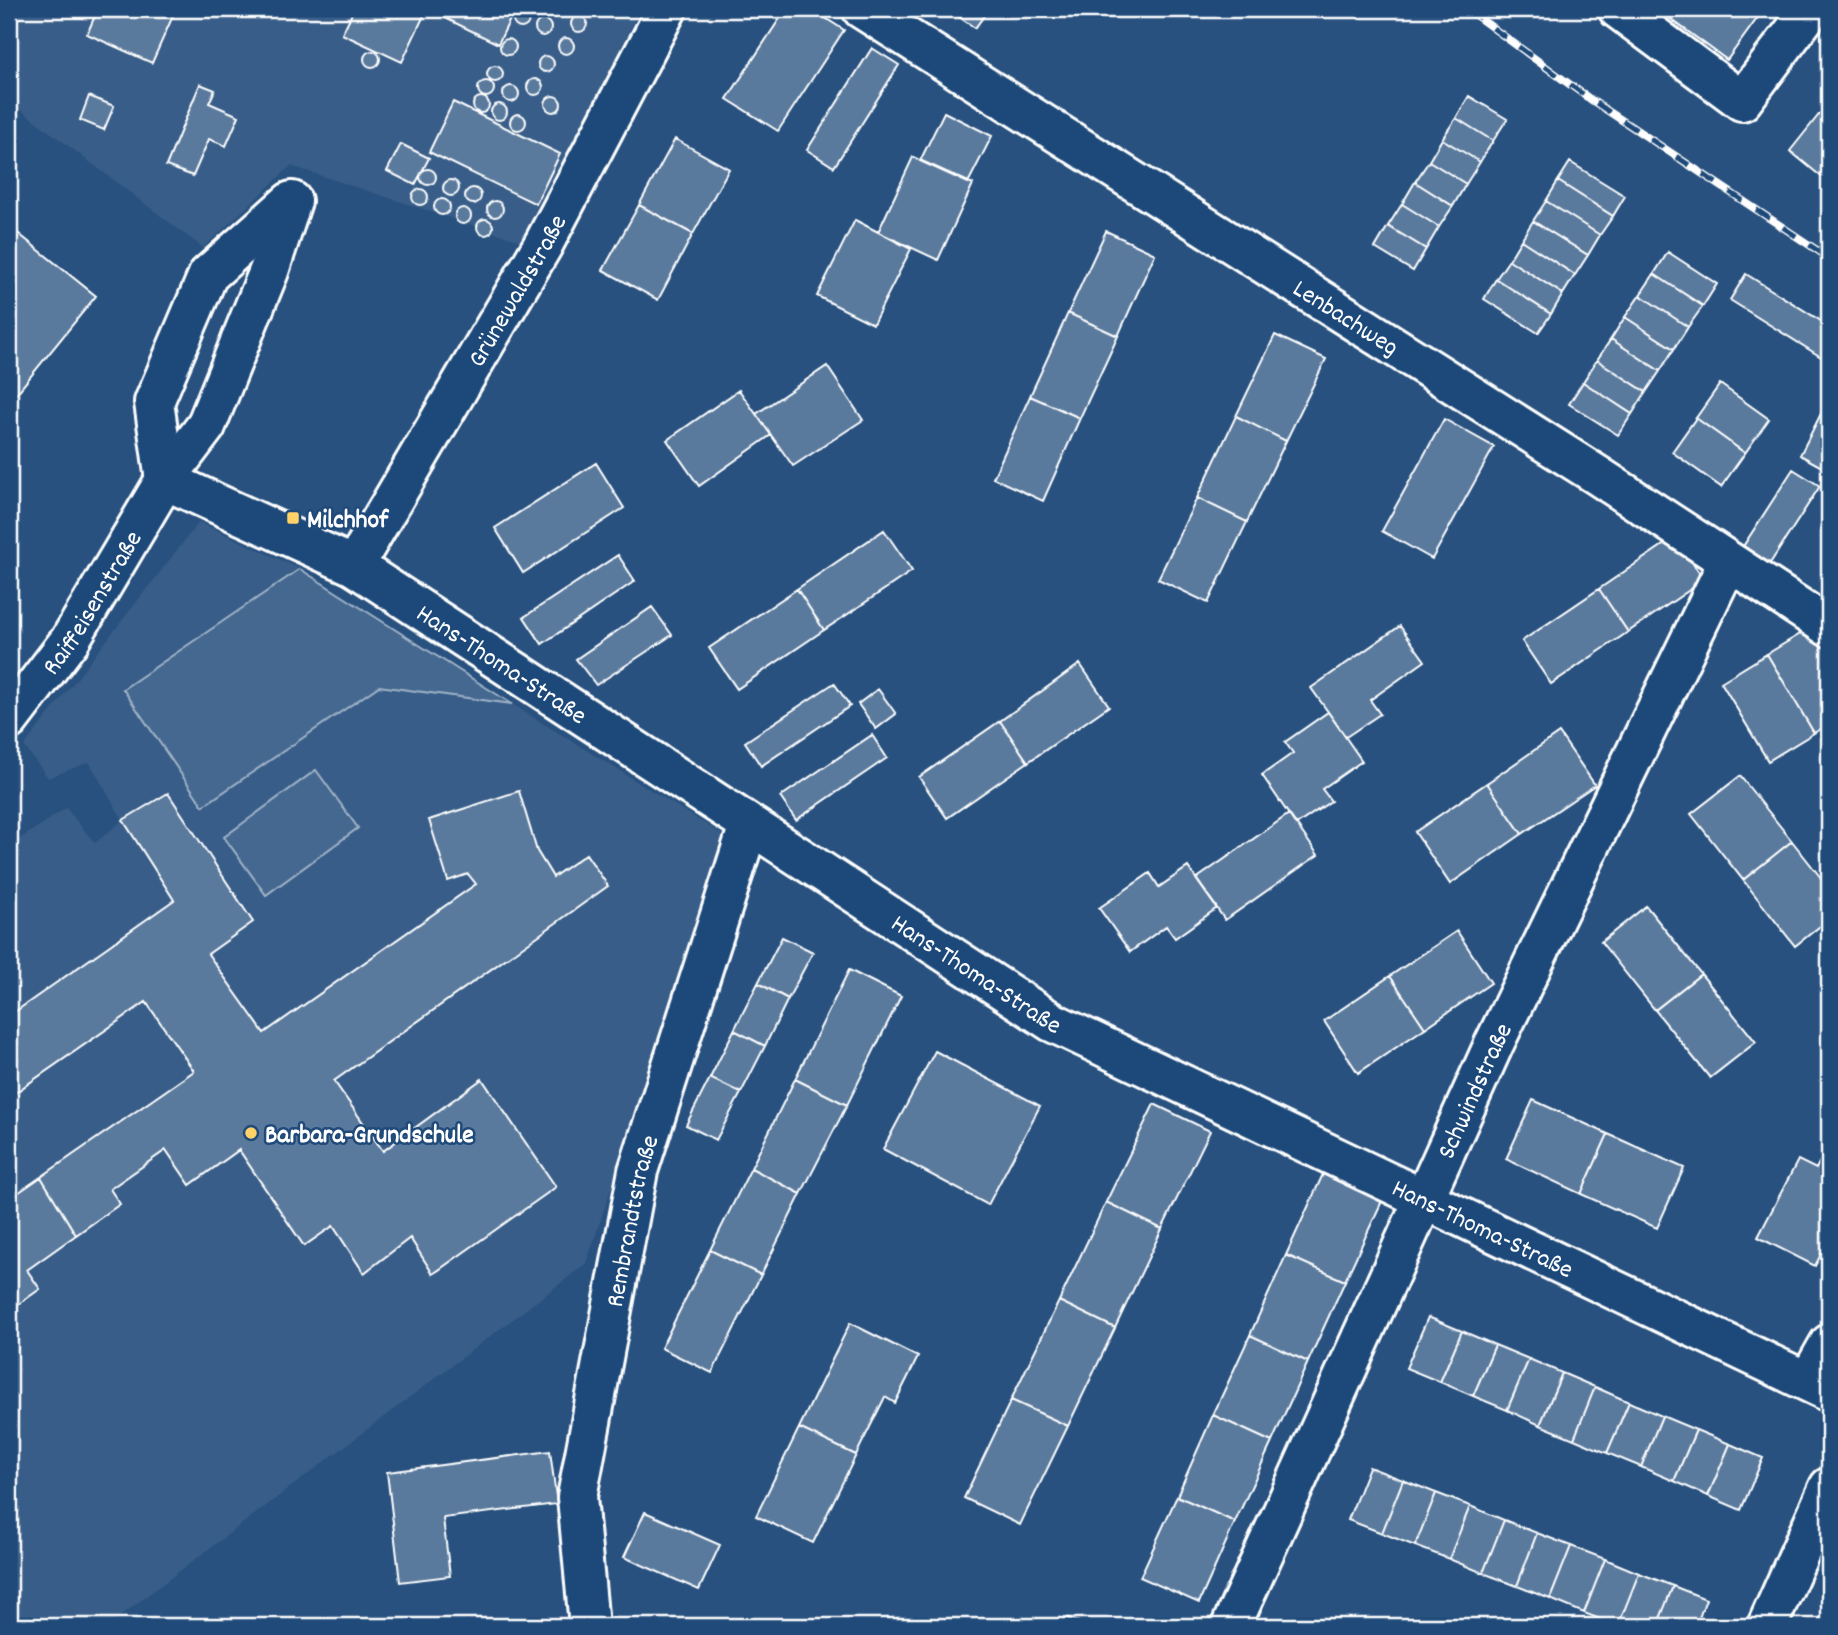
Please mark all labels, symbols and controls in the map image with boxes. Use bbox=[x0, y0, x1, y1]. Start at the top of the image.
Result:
street label: Grünewaldstraße bbox=[460, 209, 578, 375]
street label: Lenbachweg bbox=[1285, 272, 1405, 367]
place label: Milchhof bbox=[307, 503, 390, 540]
marker: Milchhof bbox=[285, 510, 301, 526]
street label: Raiffeisenstraße bbox=[35, 524, 153, 684]
street label: Hans-Thoma-Straße bbox=[408, 597, 593, 735]
street label: Hans-Thoma-Straße bbox=[883, 907, 1067, 1046]
street label: Schwindstraße bbox=[1429, 1017, 1524, 1166]
place label: Barbara-Grundschule bbox=[265, 1118, 474, 1155]
marker: Barbara-Grundschule bbox=[243, 1125, 259, 1141]
street label: Rembrandtstraße bbox=[598, 1131, 670, 1311]
street label: Hans-Thoma-Straße bbox=[1385, 1171, 1579, 1290]

